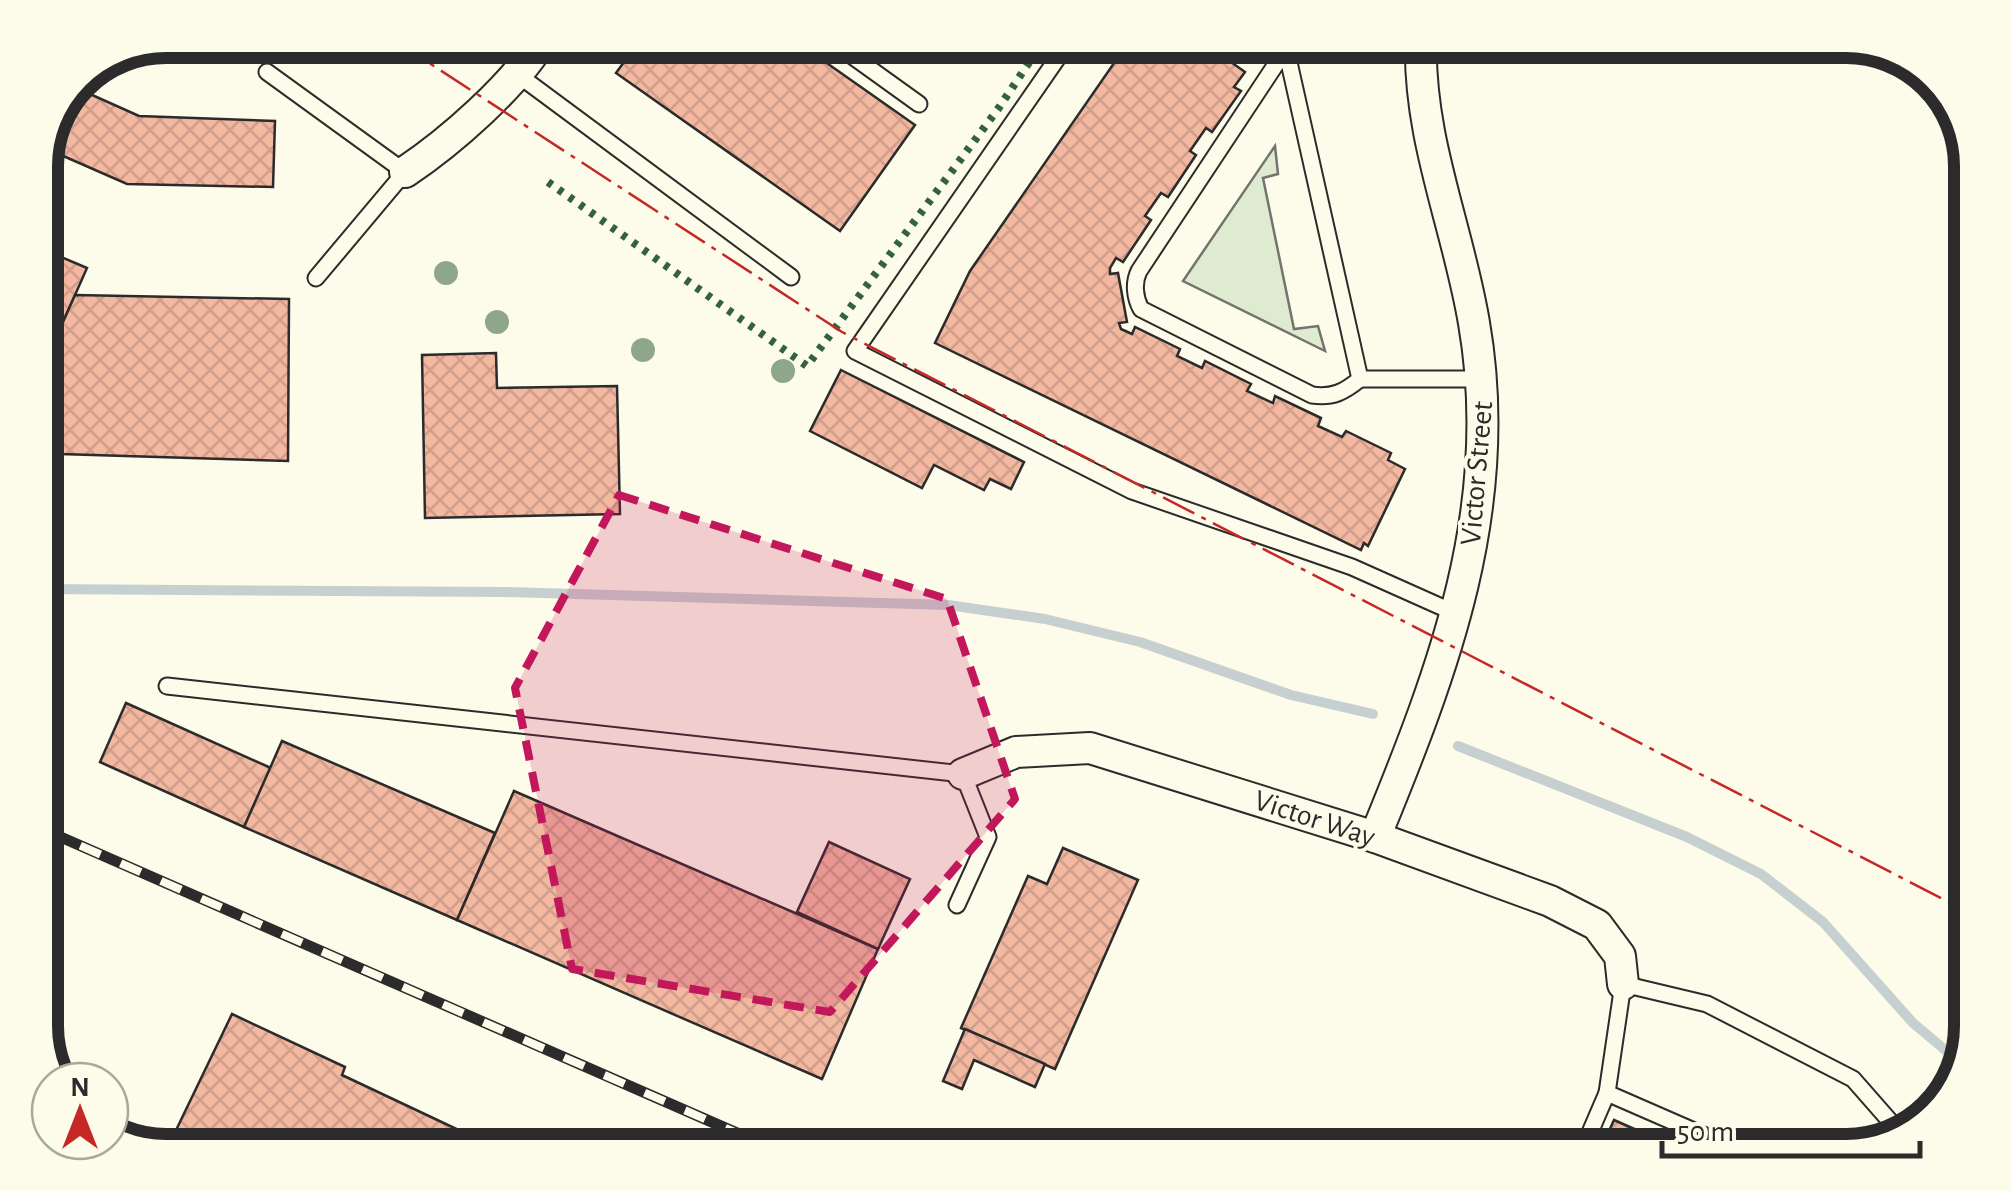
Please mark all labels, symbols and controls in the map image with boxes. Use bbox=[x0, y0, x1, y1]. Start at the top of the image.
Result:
street label: Victor Street bbox=[1456, 399, 1498, 546]
street label: Victor Way bbox=[1250, 785, 1379, 853]
north arrow bbox=[30, 1061, 130, 1161]
text: N bbox=[70, 1074, 90, 1102]
scale bar bbox=[1662, 1096, 1920, 1158]
text: 50 m bbox=[1677, 1117, 1734, 1147]

